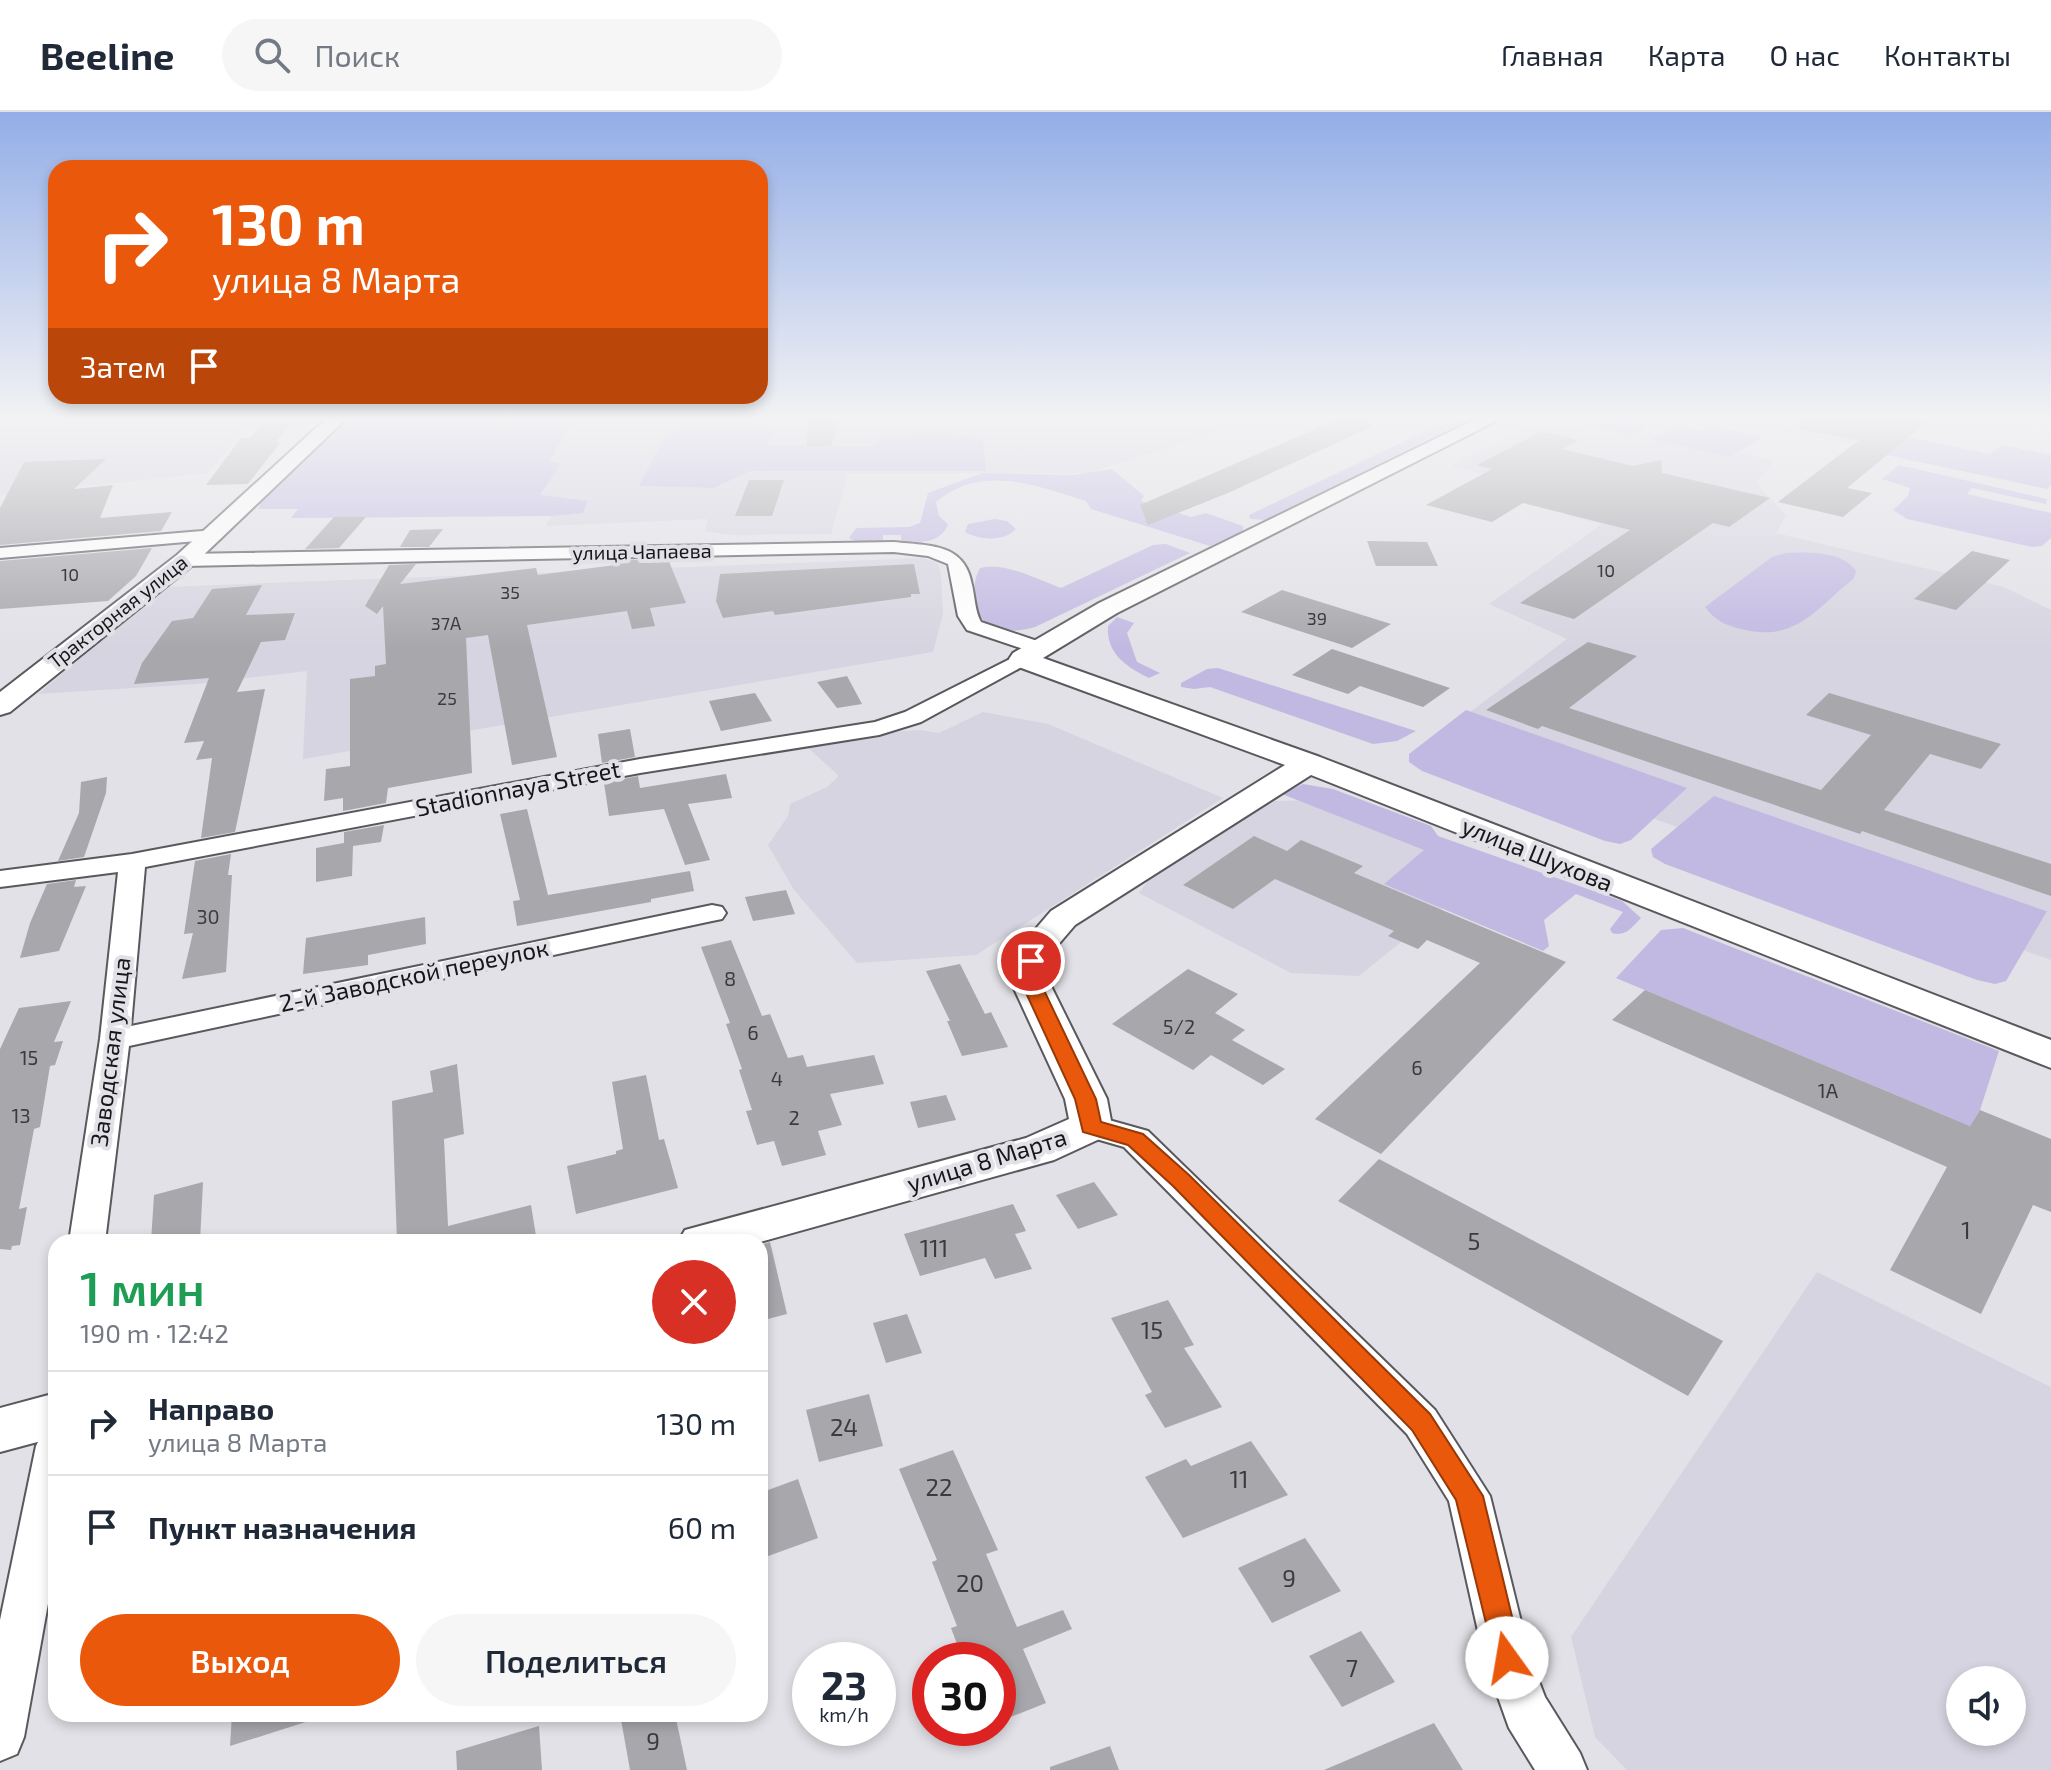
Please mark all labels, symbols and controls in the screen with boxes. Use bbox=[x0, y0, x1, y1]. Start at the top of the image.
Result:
search box bbox=[222, 19, 782, 91]
text: Beeline bbox=[40, 32, 174, 78]
icon: search bbox=[250, 33, 294, 77]
text: Поиск bbox=[314, 37, 400, 73]
text: Главная bbox=[1501, 38, 1604, 72]
text: Карта bbox=[1648, 38, 1726, 72]
text: О нас bbox=[1770, 38, 1840, 72]
text: Контакты bbox=[1884, 38, 2011, 72]
text: 130 m bbox=[212, 189, 365, 256]
icon: right bbox=[80, 192, 184, 296]
text: улица 8 Марта bbox=[212, 257, 460, 300]
icon: arrive bbox=[182, 344, 226, 388]
text: Затем bbox=[80, 348, 166, 384]
street label: улица Чапаева bbox=[572, 538, 712, 565]
street label: Тракторная улица bbox=[43, 549, 192, 674]
house number: 10 bbox=[1597, 559, 1615, 581]
house number: 10 bbox=[61, 563, 79, 585]
house number: 35 bbox=[500, 581, 520, 603]
house number: 39 bbox=[1307, 607, 1327, 629]
house number: 37А bbox=[431, 612, 462, 634]
house number: 25 bbox=[437, 687, 457, 709]
street label: Stadionnaya Street bbox=[413, 753, 622, 822]
street label: улица Шухова bbox=[1457, 810, 1617, 898]
house number: 30 bbox=[196, 904, 220, 928]
pin bbox=[997, 927, 1065, 995]
street label: 2-й Заводской переулок bbox=[277, 932, 551, 1018]
icon: arrive bbox=[1009, 939, 1053, 983]
street label: Заводская улица bbox=[84, 956, 137, 1148]
house number: 8 bbox=[724, 966, 736, 990]
house number: 5/2 bbox=[1163, 1014, 1195, 1038]
house number: 6 bbox=[747, 1020, 759, 1044]
house number: 15 bbox=[20, 1045, 38, 1069]
house number: 6 bbox=[1411, 1055, 1423, 1079]
house number: 4 bbox=[771, 1066, 783, 1090]
house number: 1А bbox=[1818, 1078, 1839, 1102]
house number: 13 bbox=[11, 1103, 31, 1127]
house number: 2 bbox=[788, 1105, 800, 1129]
street label: улица 8 Марта bbox=[903, 1121, 1070, 1199]
house number: 1 bbox=[1961, 1215, 1971, 1244]
house number: 5 bbox=[1468, 1226, 1480, 1255]
house number: 111 bbox=[920, 1233, 948, 1262]
text: 1 мин bbox=[80, 1258, 205, 1316]
button: close bbox=[652, 1260, 736, 1344]
house number: 15 bbox=[1141, 1315, 1163, 1344]
text: 190 m · 12:42 bbox=[80, 1317, 229, 1348]
text: Направо bbox=[148, 1390, 274, 1426]
icon: right bbox=[80, 1401, 124, 1445]
text: 130 m bbox=[656, 1405, 736, 1441]
house number: 24 bbox=[830, 1412, 858, 1441]
text: улица 8 Марта bbox=[148, 1426, 327, 1457]
house number: 11 bbox=[1229, 1464, 1249, 1493]
house number: 22 bbox=[926, 1472, 952, 1501]
icon: arrive bbox=[80, 1505, 124, 1549]
text: Пункт назначения bbox=[148, 1509, 416, 1545]
text: 60 m bbox=[668, 1509, 736, 1545]
house number: 9 bbox=[1282, 1563, 1296, 1592]
house number: 20 bbox=[956, 1568, 984, 1597]
button: Выход bbox=[80, 1614, 400, 1706]
button: Поделиться bbox=[416, 1614, 736, 1706]
position arrow bbox=[1465, 1616, 1549, 1700]
speed limit sign: 30 bbox=[912, 1642, 1016, 1746]
house number: 7 bbox=[1346, 1653, 1358, 1682]
text: 23 bbox=[821, 1660, 867, 1708]
map controls bbox=[1946, 1666, 2026, 1746]
button: sound bbox=[1946, 1666, 2026, 1746]
text: km/h bbox=[819, 1702, 869, 1726]
house number: 9 bbox=[646, 1726, 660, 1755]

